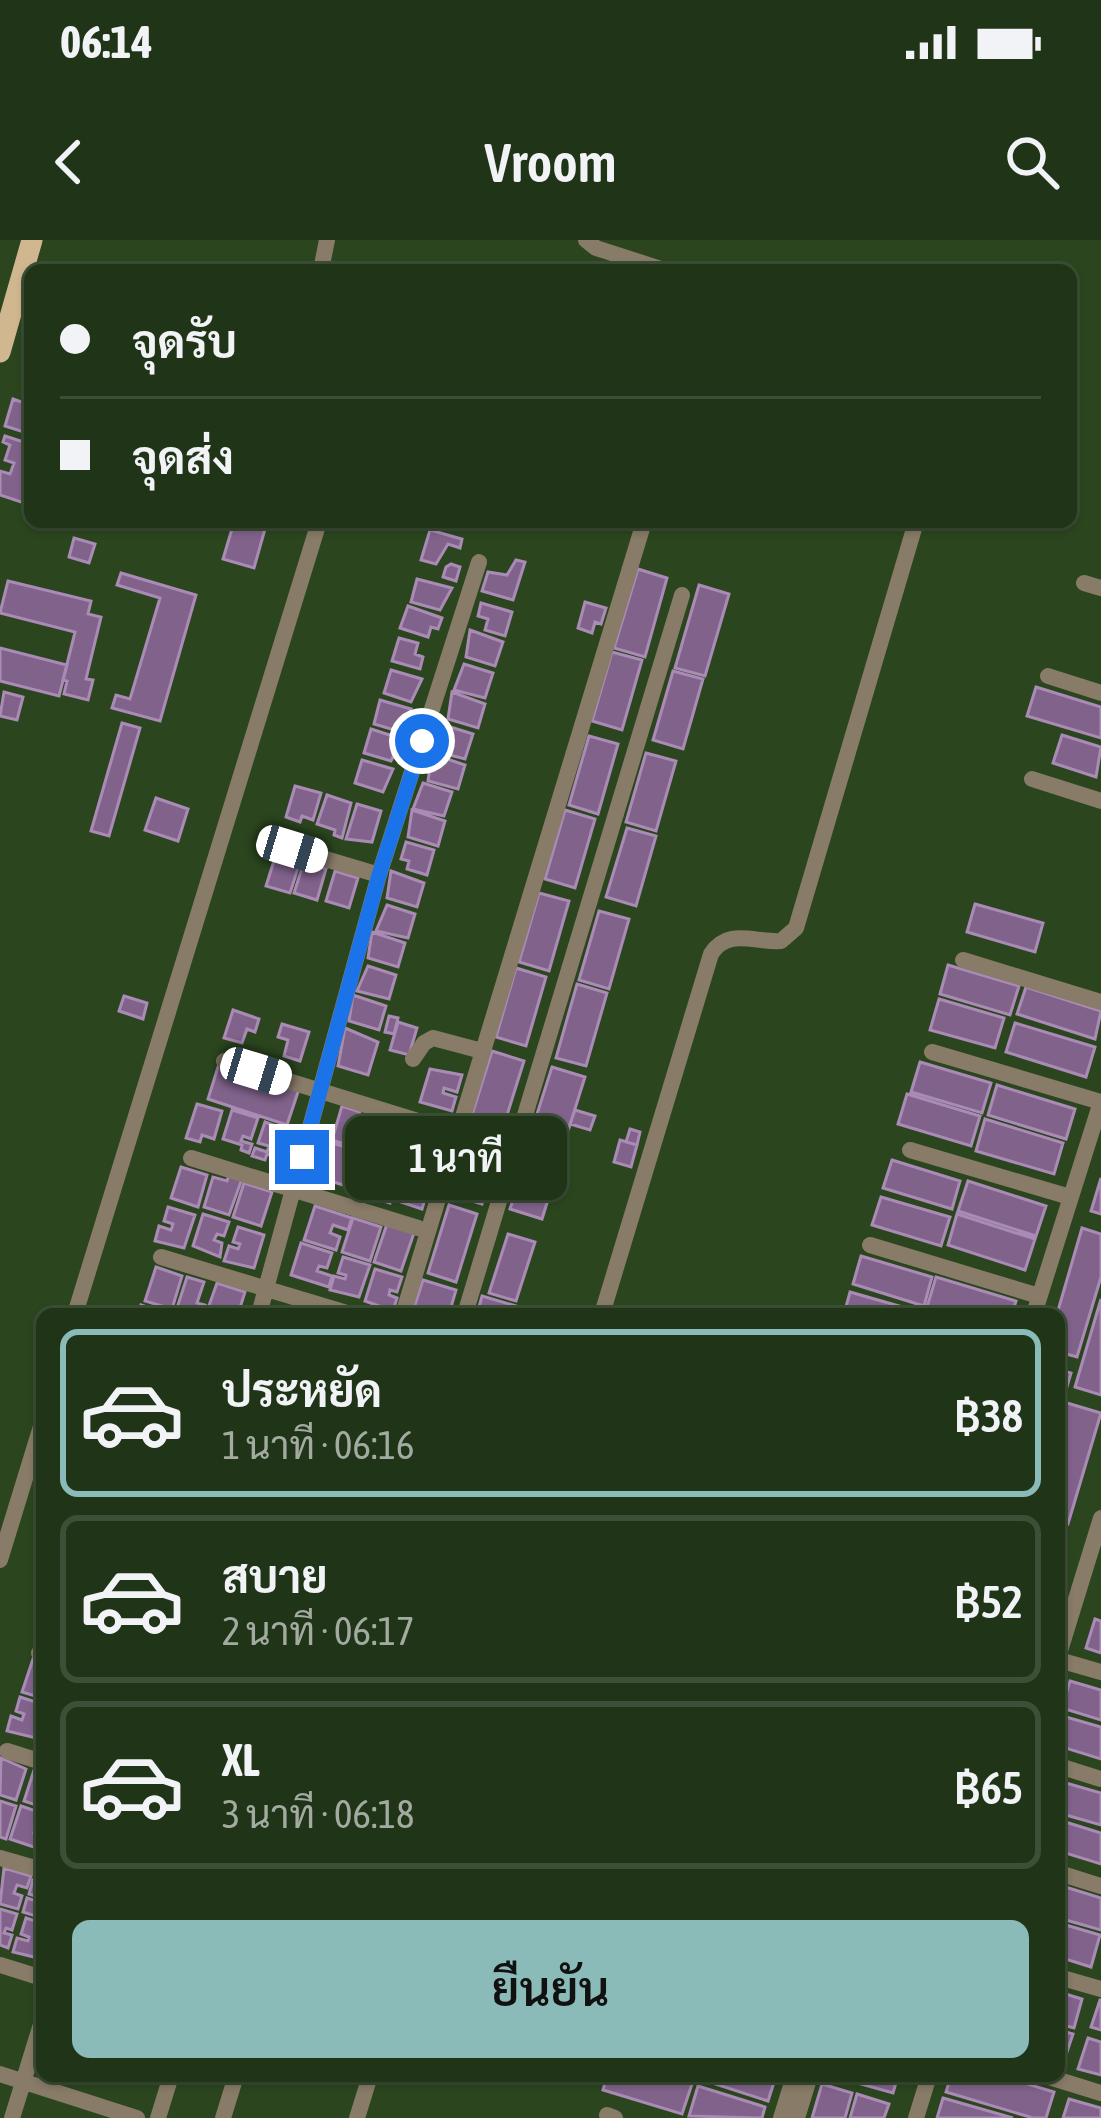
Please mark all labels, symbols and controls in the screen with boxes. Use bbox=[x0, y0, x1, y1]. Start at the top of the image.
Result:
text: 06:14 bbox=[60, 16, 153, 68]
icon: back bbox=[36, 129, 102, 195]
icon: search bbox=[999, 129, 1065, 195]
text: Vroom bbox=[484, 132, 617, 193]
text: จุดรับ bbox=[132, 316, 237, 368]
text: จุดส่ง bbox=[132, 432, 234, 484]
route start bbox=[395, 714, 449, 768]
car bbox=[252, 821, 332, 877]
car bbox=[216, 1043, 296, 1099]
callout: 1 นาที bbox=[344, 1115, 566, 1199]
route end bbox=[275, 1130, 329, 1184]
text: 1 นาที bbox=[409, 1136, 503, 1180]
icon: car bbox=[78, 1359, 186, 1467]
text: ประหยัด bbox=[222, 1365, 382, 1417]
text: ฿38 bbox=[954, 1390, 1023, 1442]
text: 1 นาที · 06:16 bbox=[222, 1423, 414, 1467]
icon: car bbox=[78, 1545, 186, 1653]
text: สบาย bbox=[222, 1551, 328, 1603]
text: ฿52 bbox=[954, 1576, 1023, 1628]
text: 2 นาที · 06:17 bbox=[222, 1609, 414, 1653]
icon: car bbox=[78, 1731, 186, 1839]
text: XL bbox=[222, 1734, 260, 1786]
text: ฿65 bbox=[954, 1762, 1023, 1814]
text: 3 นาที · 06:18 bbox=[222, 1792, 414, 1836]
button: ยืนยัน bbox=[72, 1920, 1029, 2058]

